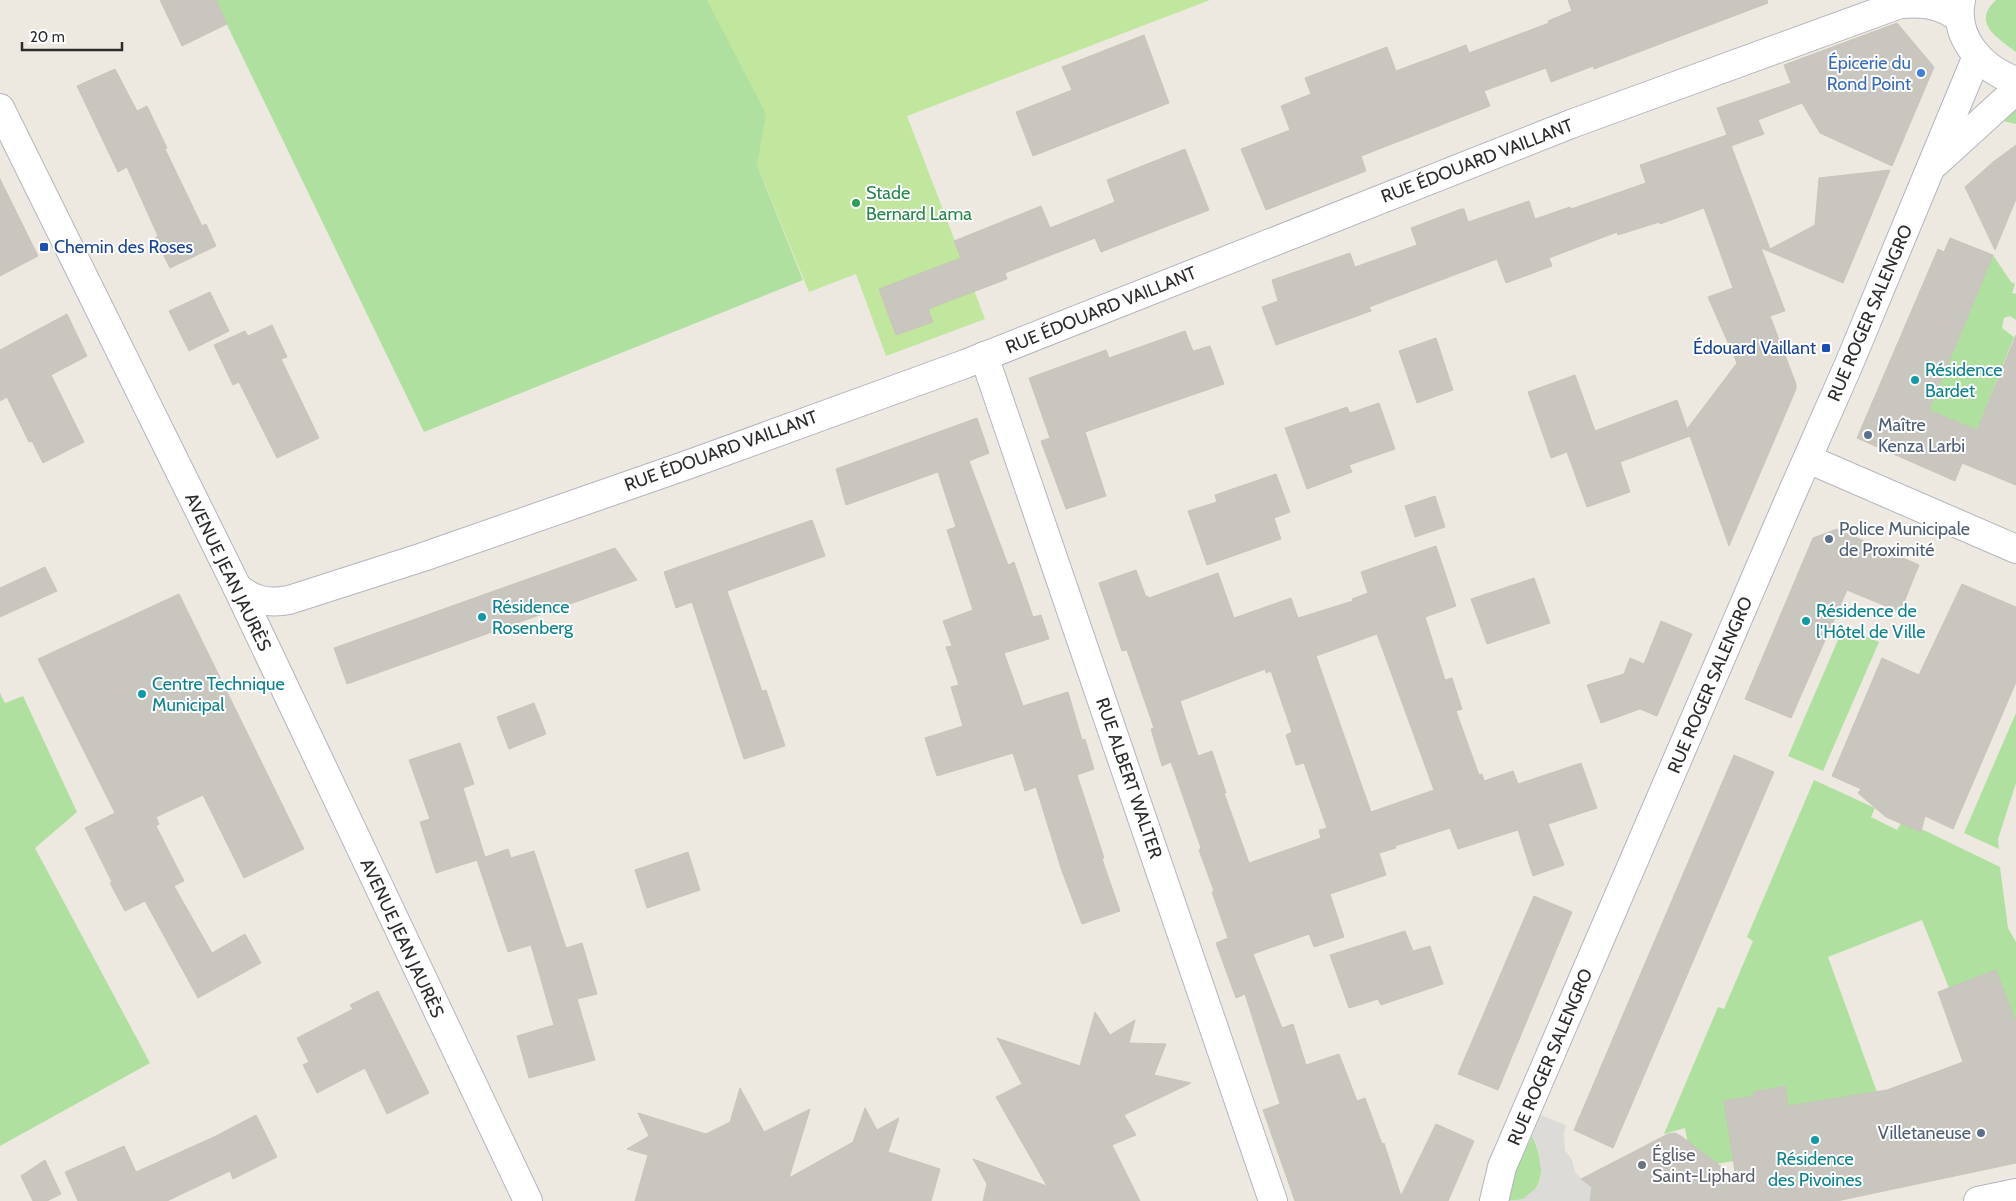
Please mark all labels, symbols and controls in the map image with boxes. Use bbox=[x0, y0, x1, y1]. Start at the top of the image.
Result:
scale bar bbox=[22, 20, 122, 52]
text: 20 m bbox=[30, 28, 65, 46]
place label: Épicerie du Rond Point bbox=[1827, 52, 1911, 95]
marker: Épicerie du Rond Point bbox=[1915, 67, 1927, 79]
street label: RUE ÉDOUARD VAILLANT bbox=[1378, 114, 1576, 208]
place label: Stade Bernard Lama bbox=[866, 182, 972, 225]
marker: Stade Bernard Lama bbox=[850, 197, 862, 209]
street label: RUE ROGER SALENGRO bbox=[1823, 221, 1917, 405]
place label: Chemin des Roses bbox=[54, 236, 193, 258]
marker: Chemin des Roses bbox=[38, 241, 50, 253]
street label: RUE ÉDOUARD VAILLANT bbox=[1002, 261, 1200, 358]
place label: Édouard Vaillant bbox=[1693, 337, 1816, 359]
marker: Édouard Vaillant bbox=[1820, 342, 1832, 354]
place label: Résidence Bardet bbox=[1925, 359, 2003, 402]
marker: Résidence Bardet bbox=[1909, 374, 1921, 386]
street label: RUE ÉDOUARD VAILLANT bbox=[621, 406, 821, 496]
place label: Maître Kenza Larbi bbox=[1878, 414, 1965, 457]
marker: Maître Kenza Larbi bbox=[1862, 429, 1874, 441]
street label: AVENUE JEAN JAURÈS bbox=[180, 489, 276, 655]
place label: Police Municipale de Proximité bbox=[1839, 518, 1970, 561]
marker: Police Municipale de Proximité bbox=[1823, 533, 1835, 545]
street label: RUE ROGER SALENGRO bbox=[1663, 593, 1757, 777]
place label: Résidence Rosenberg bbox=[492, 596, 574, 639]
place label: Résidence de l'Hôtel de Ville bbox=[1816, 600, 1925, 643]
marker: Résidence Rosenberg bbox=[476, 611, 488, 623]
marker: Résidence de l'Hôtel de Ville bbox=[1800, 615, 1812, 627]
place label: Centre Technique Municipal bbox=[152, 673, 285, 716]
marker: Centre Technique Municipal bbox=[136, 688, 148, 700]
street label: RUE ALBERT WALTER bbox=[1091, 695, 1167, 861]
street label: AVENUE JEAN JAURÈS bbox=[355, 855, 449, 1021]
street label: RUE ROGER SALENGRO bbox=[1503, 965, 1597, 1149]
place label: Villetaneuse bbox=[1878, 1122, 1971, 1144]
marker: Villetaneuse bbox=[1975, 1127, 1987, 1139]
marker: Résidence des Pivoines bbox=[1809, 1134, 1821, 1146]
place label: Église Saint-Liphard bbox=[1652, 1144, 1755, 1187]
place label: Résidence des Pivoines bbox=[1768, 1148, 1862, 1191]
marker: Église Saint-Liphard bbox=[1636, 1159, 1648, 1171]

